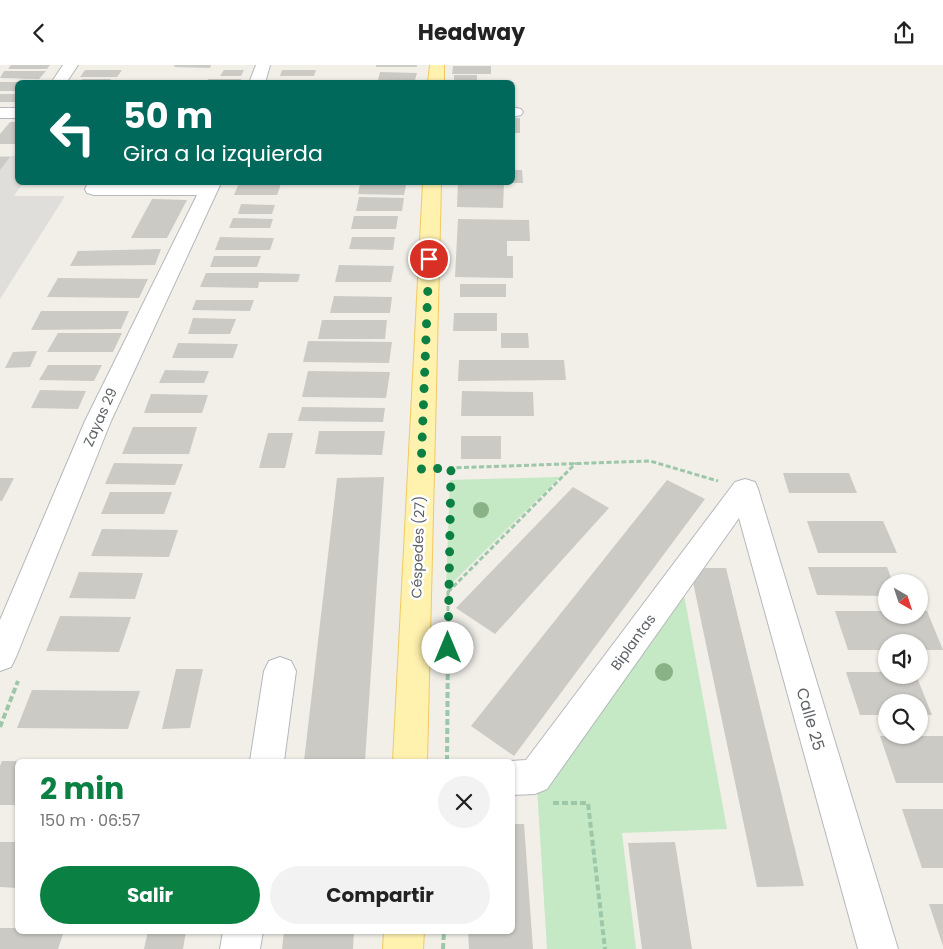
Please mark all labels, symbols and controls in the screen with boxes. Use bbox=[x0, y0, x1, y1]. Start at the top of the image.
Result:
text: Headway bbox=[418, 17, 525, 48]
icon: back bbox=[25, 19, 53, 47]
icon: share bbox=[890, 19, 918, 47]
text: 50 m bbox=[123, 91, 213, 140]
icon: left bbox=[40, 100, 105, 165]
text: Gira a la izquierda bbox=[123, 138, 323, 169]
pin bbox=[408, 238, 450, 280]
icon: arrive bbox=[415, 245, 443, 273]
street label: Zayas 29 bbox=[78, 384, 122, 450]
street label: Céspedes (27) bbox=[406, 495, 430, 599]
north arrow bbox=[878, 574, 928, 624]
map controls bbox=[878, 574, 928, 744]
street label: Biplantas bbox=[606, 610, 660, 674]
position arrow bbox=[421, 621, 473, 673]
button: sound bbox=[878, 634, 928, 684]
street label: Calle 25 bbox=[791, 685, 830, 753]
button: search bbox=[878, 694, 928, 744]
text: 2 min bbox=[40, 767, 124, 810]
button: close bbox=[438, 776, 490, 828]
text: 150 m · 06:57 bbox=[40, 809, 140, 832]
button: Salir bbox=[40, 866, 260, 924]
button: Compartir bbox=[270, 866, 490, 924]

